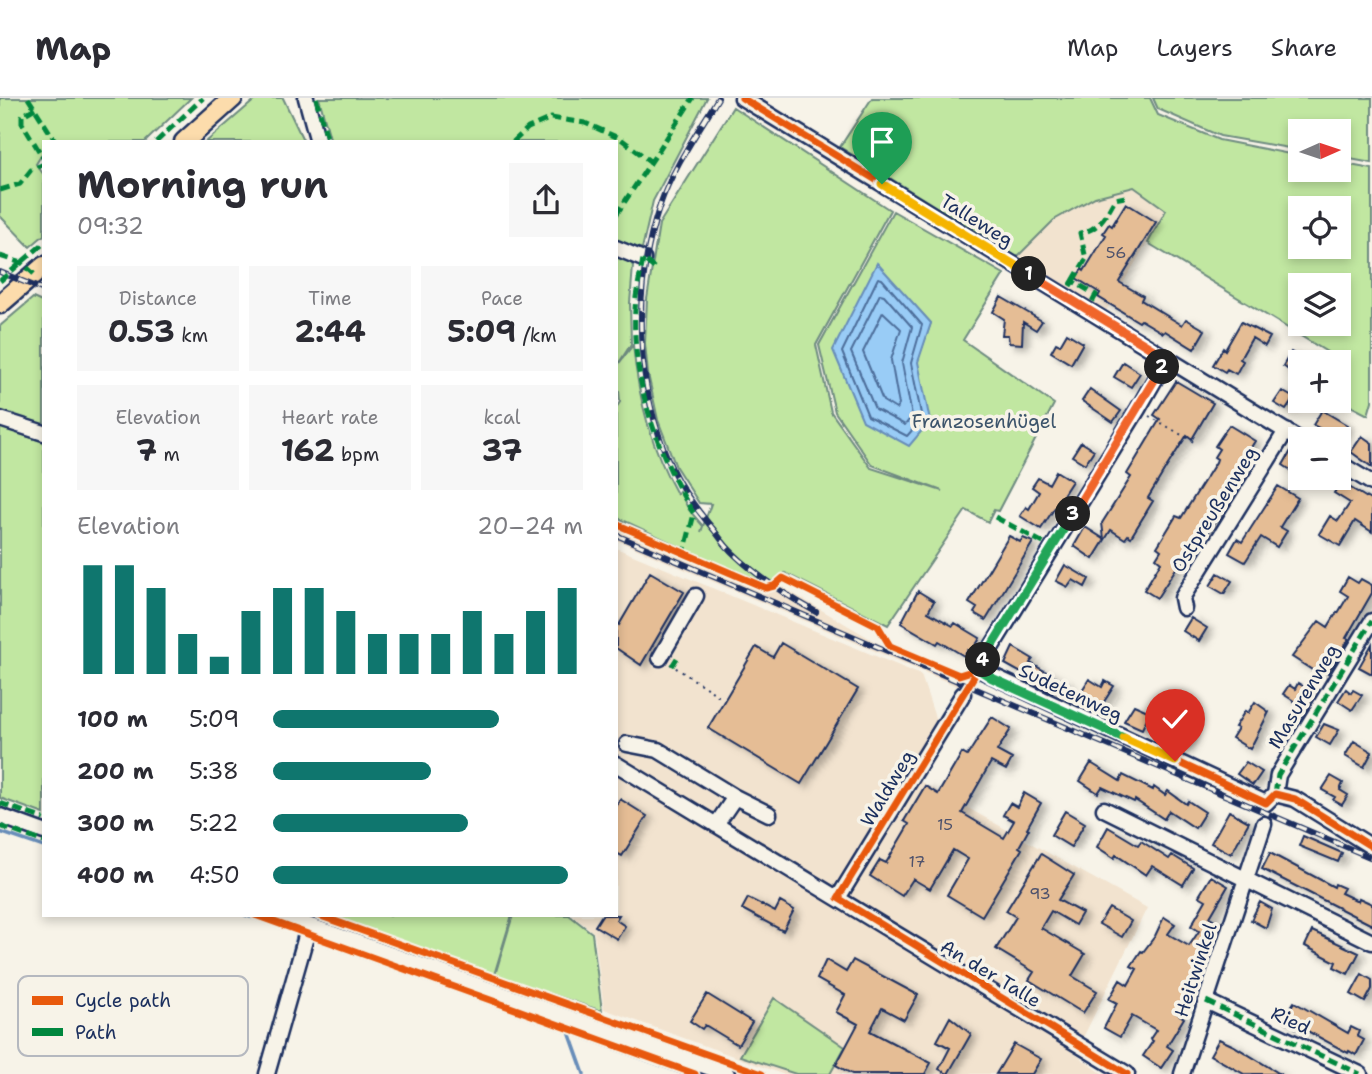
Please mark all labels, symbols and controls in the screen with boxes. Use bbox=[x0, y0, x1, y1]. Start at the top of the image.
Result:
text: Map bbox=[35, 26, 111, 71]
text: Map bbox=[1067, 32, 1118, 64]
text: Layers bbox=[1156, 32, 1233, 64]
text: Share bbox=[1271, 32, 1337, 64]
pin bbox=[852, 112, 912, 184]
north arrow bbox=[1288, 119, 1351, 182]
map controls bbox=[1288, 119, 1351, 490]
icon: arrive bbox=[863, 123, 901, 161]
text: Morning run bbox=[77, 159, 328, 210]
button: share bbox=[509, 163, 583, 237]
street label: Talleweg bbox=[936, 188, 1018, 253]
button: locate bbox=[1288, 196, 1351, 259]
text: 09:32 bbox=[77, 211, 144, 241]
house number: 56 bbox=[1106, 242, 1126, 263]
pin: 1 bbox=[1012, 256, 1046, 292]
text: 1 bbox=[1024, 261, 1033, 286]
button: layers bbox=[1288, 273, 1351, 336]
text: Distance bbox=[119, 286, 197, 311]
text: Time bbox=[308, 286, 352, 311]
text: Pace bbox=[481, 286, 523, 311]
text: 0.53 bbox=[108, 311, 175, 352]
text: 2:44 bbox=[294, 311, 366, 352]
text: 5:09 bbox=[447, 311, 516, 352]
text: km bbox=[175, 323, 208, 348]
text: /km bbox=[516, 323, 557, 348]
pin: 2 bbox=[1144, 350, 1180, 384]
button: + bbox=[1288, 350, 1351, 413]
text: 2 bbox=[1155, 354, 1168, 379]
text: Elevation bbox=[115, 405, 201, 430]
text: Heart rate bbox=[282, 405, 378, 430]
text: kcal bbox=[484, 405, 520, 430]
park label: Franzosenhügel bbox=[912, 409, 1057, 434]
button: − bbox=[1288, 427, 1351, 490]
text: 7 bbox=[136, 430, 157, 471]
text: 162 bbox=[281, 430, 335, 471]
text: 37 bbox=[482, 430, 522, 471]
text: m bbox=[157, 442, 180, 467]
text: bpm bbox=[335, 442, 379, 467]
street label: Ostpreußenweg bbox=[1166, 442, 1263, 577]
pin: 3 bbox=[1056, 496, 1090, 532]
text: 3 bbox=[1066, 501, 1079, 526]
text: Elevation bbox=[77, 511, 180, 541]
text: 20–24 m bbox=[477, 511, 583, 541]
street label: Masurenweg bbox=[1262, 639, 1345, 753]
pin: 4 bbox=[965, 642, 1000, 678]
text: 4 bbox=[976, 647, 989, 672]
street label: Sudetenweg bbox=[1015, 658, 1127, 727]
pin bbox=[1145, 689, 1205, 761]
icon: check bbox=[1156, 700, 1194, 738]
text: 100 m bbox=[77, 704, 148, 734]
text: 5:09 bbox=[189, 704, 239, 734]
street label: Waldweg bbox=[855, 745, 920, 831]
text: 200 m bbox=[77, 756, 154, 786]
text: 5:38 bbox=[189, 756, 239, 786]
text: 300 m bbox=[77, 808, 154, 838]
text: 5:22 bbox=[189, 808, 238, 838]
house number: 15 bbox=[937, 814, 953, 835]
house number: 17 bbox=[908, 851, 926, 872]
text: 400 m bbox=[77, 860, 154, 890]
text: 4:50 bbox=[189, 860, 240, 890]
house number: 93 bbox=[1029, 883, 1051, 904]
street label: Heitwinkel bbox=[1169, 920, 1222, 1020]
street label: An der Talle bbox=[936, 934, 1045, 1013]
legend bbox=[18, 976, 248, 1056]
text: Cycle path bbox=[75, 988, 171, 1013]
street label: Ried bbox=[1267, 1001, 1315, 1040]
text: Path bbox=[75, 1020, 117, 1045]

